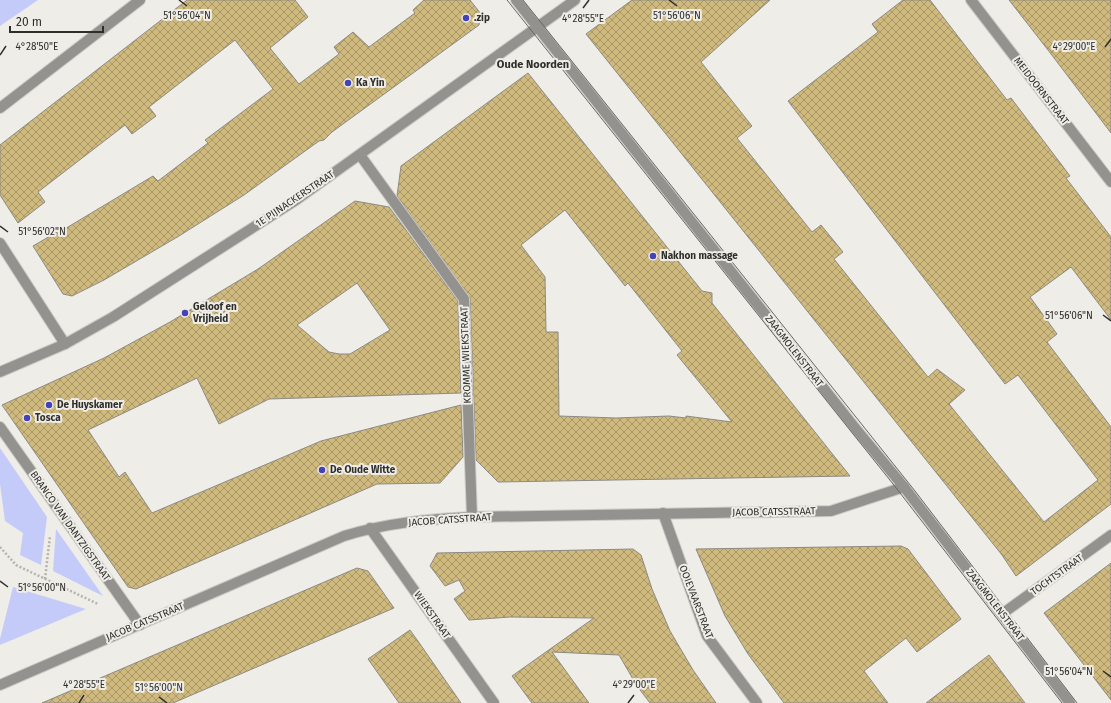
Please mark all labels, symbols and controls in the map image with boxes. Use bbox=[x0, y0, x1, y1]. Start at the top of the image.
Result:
scale bar bbox=[10, 8, 103, 34]
text: 51°56'04"N bbox=[163, 10, 211, 22]
text: 51°56'06"N bbox=[653, 10, 701, 22]
place label: .zip bbox=[474, 12, 490, 24]
marker: .zip bbox=[461, 13, 471, 23]
text: 4°28'55"E bbox=[562, 13, 604, 25]
text: 20 m bbox=[16, 15, 42, 29]
text: 4°28'50"E bbox=[16, 41, 58, 53]
text: 4°29'00"E bbox=[1052, 41, 1096, 53]
street label: MEIDOORNSTRAAT bbox=[1011, 55, 1071, 128]
district label: Oude Noorden bbox=[497, 58, 569, 71]
place label: Ka Yin bbox=[356, 77, 385, 89]
marker: Ka Yin bbox=[343, 78, 353, 88]
street label: 1E PIJNACKERSTRAAT bbox=[254, 168, 337, 230]
text: 51°56'02"N bbox=[18, 226, 66, 238]
place label: Nakhon massage bbox=[661, 250, 738, 262]
marker: Nakhon massage bbox=[648, 251, 658, 261]
place label: Geloof en Vrijheid bbox=[192, 301, 237, 325]
street label: KROMME WIEKSTRAAT bbox=[458, 305, 474, 404]
marker: Geloof en Vrijheid bbox=[180, 308, 190, 318]
text: 51°56'06"N bbox=[1045, 310, 1093, 322]
street label: ZAAGMOLENSTRAAT bbox=[762, 313, 826, 390]
place label: De Huyskamer bbox=[57, 399, 124, 411]
marker: De Huyskamer bbox=[44, 400, 54, 410]
place label: Tosca bbox=[35, 412, 61, 424]
marker: Tosca bbox=[22, 413, 32, 423]
place label: De Oude Witte bbox=[330, 464, 396, 476]
marker: De Oude Witte bbox=[317, 465, 327, 475]
street label: BRANCO VAN DANTZIGSTRAAT bbox=[27, 469, 113, 584]
street label: JACOB CATSSTRAAT bbox=[732, 505, 817, 519]
street label: JACOB CATSSTRAAT bbox=[408, 511, 493, 529]
street label: TOCHTSTRAAT bbox=[1029, 552, 1086, 598]
street label: OOIEVAARSTRAAT bbox=[676, 564, 716, 641]
street label: ZAAGMOLENSTRAAT bbox=[963, 567, 1027, 644]
text: 51°56'00"N bbox=[18, 582, 66, 594]
street label: WIEKSTRAAT bbox=[411, 589, 453, 642]
street label: JACOB CATSSTRAAT bbox=[104, 600, 187, 644]
text: 51°56'04"N bbox=[1045, 666, 1093, 678]
text: 4°28'55"E bbox=[63, 679, 105, 691]
text: 4°29'00"E bbox=[612, 679, 656, 691]
text: 51°56'00"N bbox=[135, 682, 183, 694]

